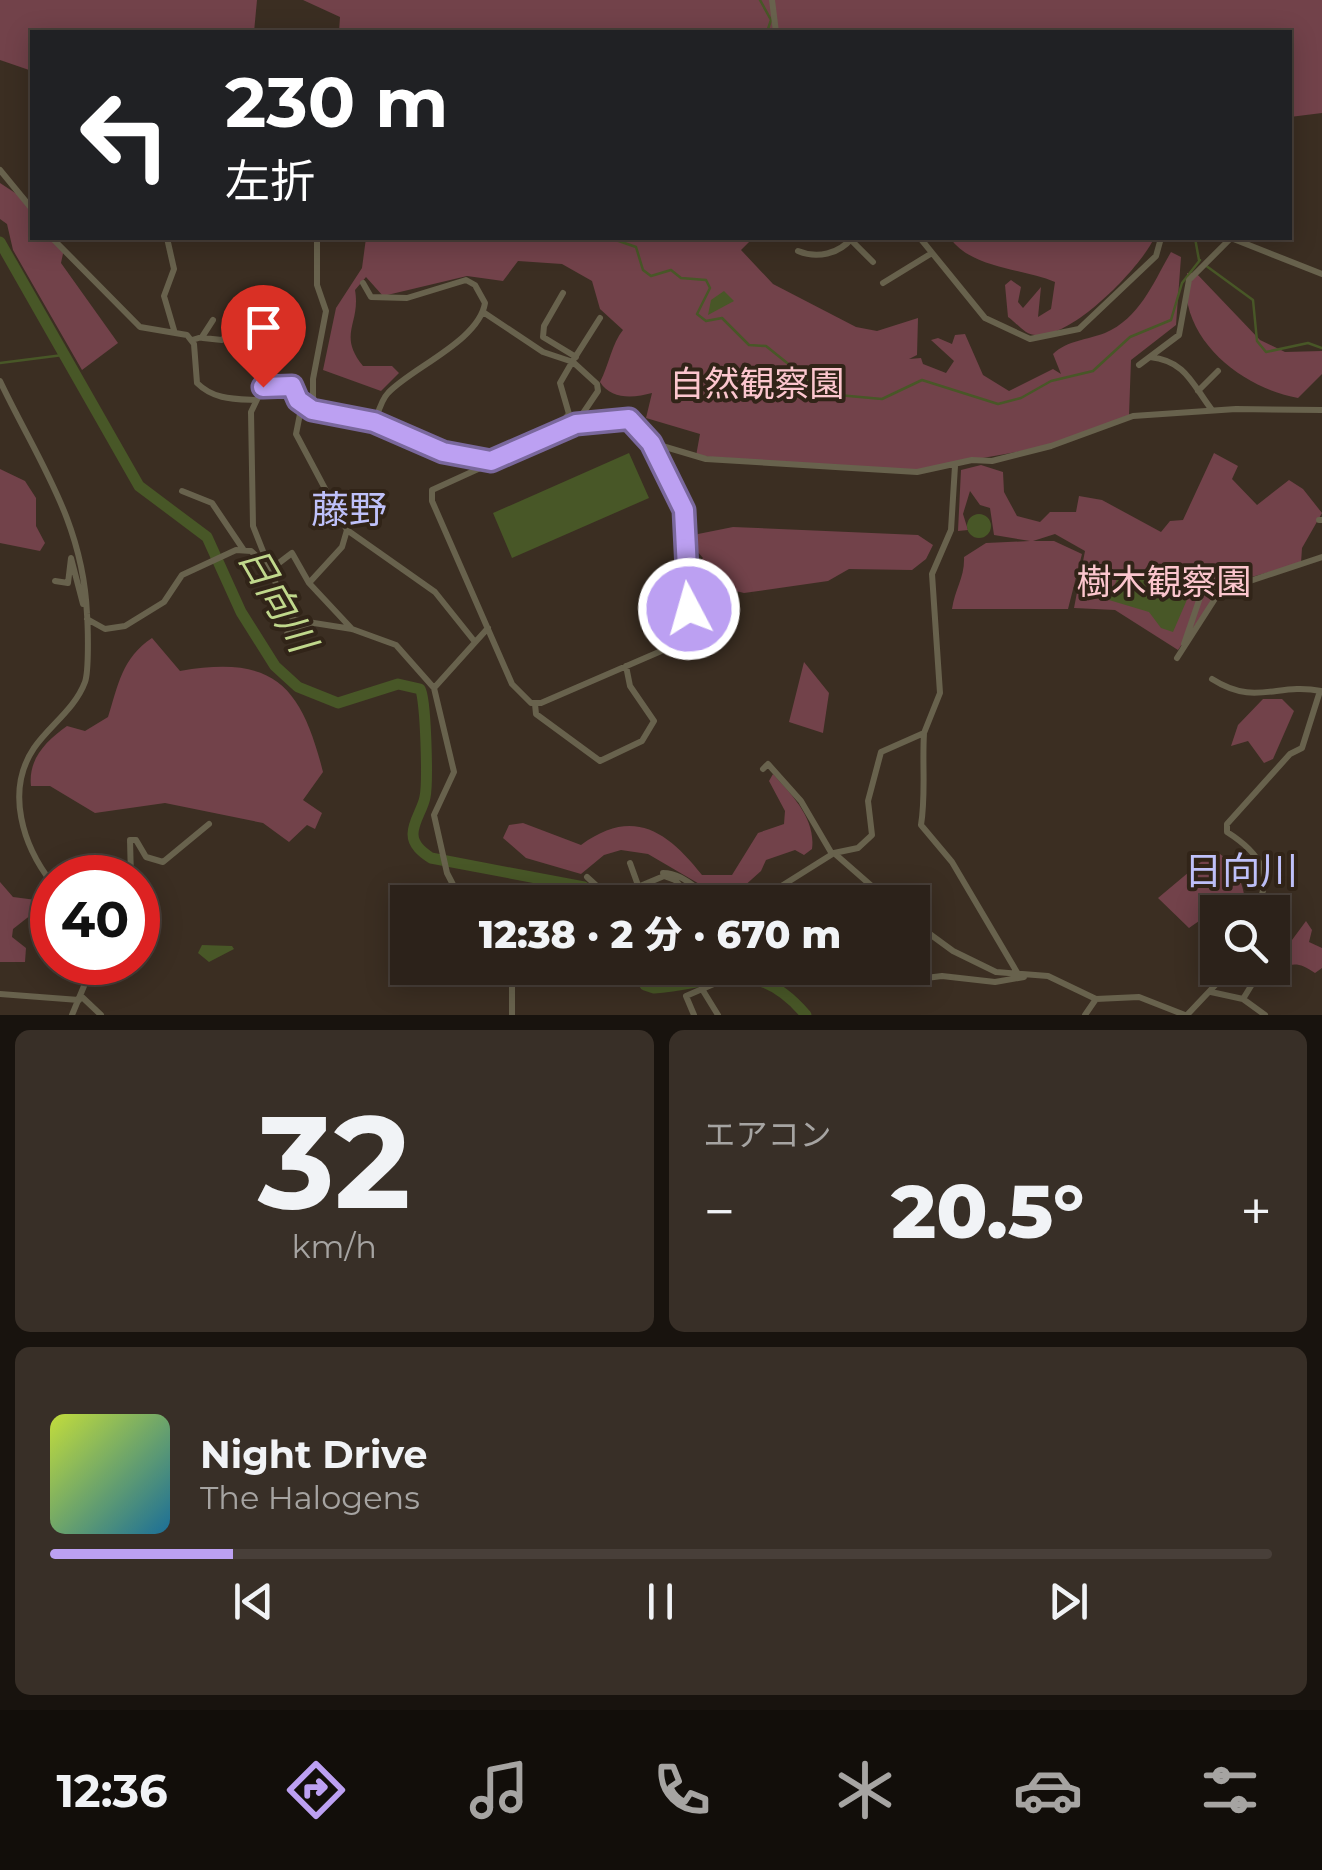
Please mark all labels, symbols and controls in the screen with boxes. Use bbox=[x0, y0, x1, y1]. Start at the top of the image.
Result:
text: 230 m bbox=[225, 59, 449, 145]
icon: left bbox=[60, 70, 190, 200]
text: 左折 bbox=[225, 153, 315, 208]
pin bbox=[221, 285, 306, 388]
icon: arrive bbox=[236, 300, 291, 355]
park label: 自然観察園 bbox=[669, 362, 845, 405]
district label: 藤野 bbox=[311, 486, 387, 533]
water label: 日向川 bbox=[229, 538, 328, 663]
position arrow bbox=[637, 557, 741, 661]
park label: 樹木観察園 bbox=[1076, 560, 1252, 603]
district label: 日向川 bbox=[1184, 847, 1298, 894]
speed limit sign: 40 bbox=[30, 855, 160, 985]
map controls bbox=[1200, 895, 1290, 985]
button: search bbox=[1200, 895, 1290, 985]
text: 12:38 · 2 分 · 670 m bbox=[479, 911, 841, 958]
text: 32 bbox=[258, 1082, 411, 1241]
text: エアコン bbox=[704, 1115, 832, 1154]
text: 20.5° bbox=[891, 1165, 1084, 1257]
text: − bbox=[704, 1178, 735, 1245]
text: + bbox=[1240, 1178, 1272, 1245]
text: km/h bbox=[292, 1227, 377, 1266]
text: Night Drive bbox=[200, 1431, 427, 1478]
text: The Halogens bbox=[200, 1478, 420, 1517]
icon: previous bbox=[226, 1574, 281, 1629]
icon: pause bbox=[633, 1574, 688, 1629]
icon: next bbox=[1041, 1574, 1096, 1629]
icon: directions bbox=[281, 1755, 351, 1825]
icon: music bbox=[464, 1755, 534, 1825]
icon: phone bbox=[647, 1755, 717, 1825]
icon: climate bbox=[830, 1755, 900, 1825]
icon: car bbox=[1013, 1755, 1083, 1825]
icon: filters bbox=[1195, 1755, 1265, 1825]
text: 12:36 bbox=[56, 1763, 168, 1818]

